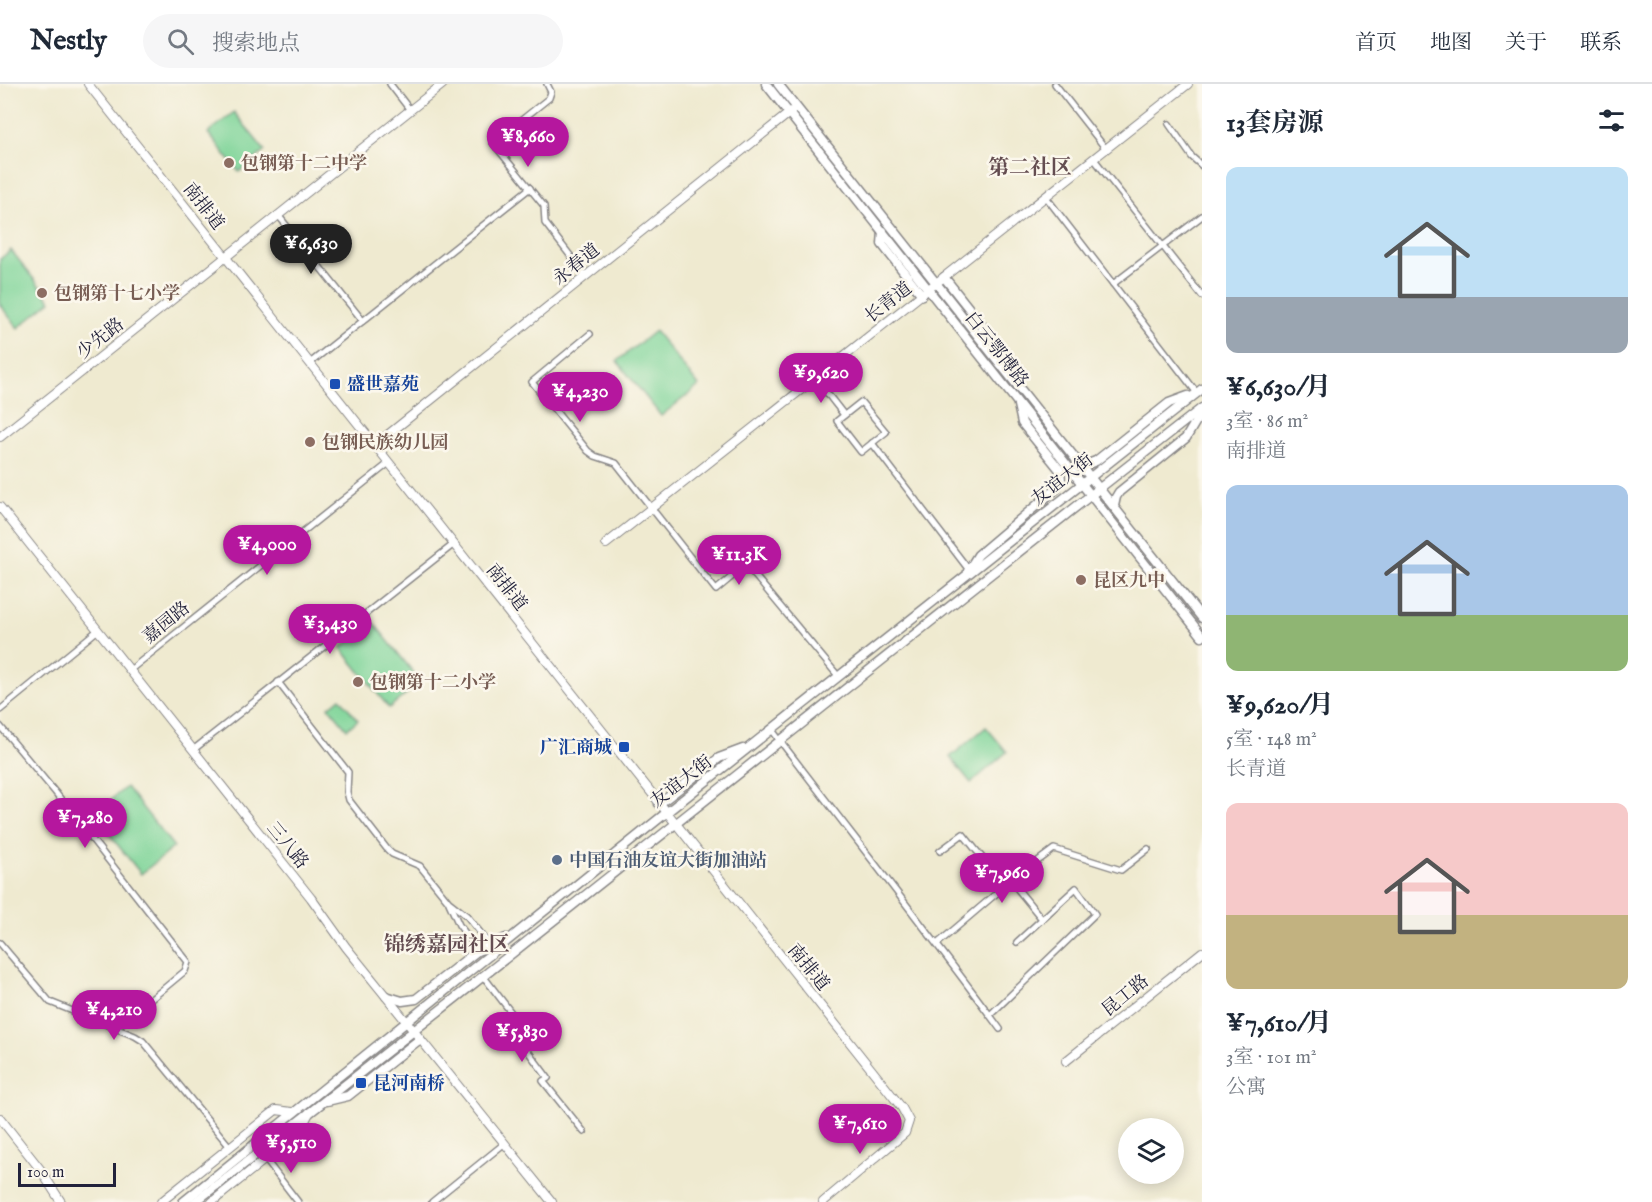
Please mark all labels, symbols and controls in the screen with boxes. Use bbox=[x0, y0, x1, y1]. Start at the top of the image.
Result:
search box bbox=[143, 14, 563, 68]
text: Nestly bbox=[30, 24, 107, 59]
icon: search bbox=[164, 25, 197, 58]
text: 搜索地点 bbox=[212, 30, 300, 58]
text: 首页 bbox=[1355, 30, 1397, 57]
text: 地图 bbox=[1430, 30, 1472, 57]
text: 关于 bbox=[1505, 30, 1547, 57]
text: 联系 bbox=[1580, 30, 1622, 57]
icon: filters bbox=[1595, 104, 1628, 137]
text: 13套房源 bbox=[1226, 107, 1323, 140]
pin: ¥8,660 bbox=[479, 117, 577, 168]
text: ¥8,660 bbox=[501, 124, 555, 149]
place label: 包钢第十二中学 bbox=[241, 153, 367, 176]
district label: 第二社区 bbox=[988, 155, 1072, 182]
marker: 包钢第十二中学 bbox=[222, 156, 236, 170]
street label: 南排道 bbox=[177, 179, 229, 235]
icon: home bbox=[1373, 206, 1481, 314]
pin: ¥6,630 bbox=[262, 224, 360, 275]
text: ¥6,630 bbox=[284, 231, 338, 256]
street label: 永春道 bbox=[549, 239, 605, 291]
street label: 长青道 bbox=[861, 277, 917, 329]
place label: 包钢第十七小学 bbox=[54, 283, 180, 306]
marker: 包钢第十七小学 bbox=[35, 286, 49, 300]
street label: 白云鄂博路 bbox=[959, 307, 1033, 392]
street label: 少先路 bbox=[73, 313, 129, 365]
pin: ¥9,620 bbox=[772, 353, 870, 404]
text: ¥9,620 bbox=[793, 360, 849, 385]
text: ¥6,630/月 bbox=[1226, 371, 1331, 404]
pin: ¥4,230 bbox=[531, 372, 629, 423]
place label: 盛世嘉苑 bbox=[347, 374, 419, 397]
marker: 盛世嘉苑 bbox=[328, 377, 342, 391]
text: ¥4,230 bbox=[552, 379, 608, 404]
text: 3室 · 86 m² bbox=[1226, 409, 1308, 434]
place label: 包钢民族幼儿园 bbox=[322, 432, 448, 455]
marker: 包钢民族幼儿园 bbox=[303, 435, 317, 449]
text: 南排道 bbox=[1226, 439, 1286, 464]
street label: 友谊大街 bbox=[1027, 449, 1098, 511]
icon: home bbox=[1373, 524, 1481, 632]
pin: ¥4,000 bbox=[218, 525, 316, 576]
text: ¥4,000 bbox=[237, 532, 297, 557]
pin: ¥11.3K bbox=[690, 535, 788, 586]
text: ¥11.3K bbox=[711, 542, 767, 567]
street label: 南排道 bbox=[480, 560, 532, 616]
place label: 昆区九中 bbox=[1093, 570, 1165, 593]
marker: 昆区九中 bbox=[1074, 573, 1088, 587]
street label: 嘉园路 bbox=[139, 597, 195, 649]
pin: ¥3,430 bbox=[281, 604, 379, 655]
text: ¥3,430 bbox=[303, 611, 357, 636]
place label: 包钢第十二小学 bbox=[370, 672, 496, 695]
marker: 包钢第十二小学 bbox=[351, 675, 365, 689]
text: ¥9,620/月 bbox=[1226, 689, 1334, 722]
text: 5室 · 148 m² bbox=[1226, 727, 1317, 752]
place label: 广汇商城 bbox=[540, 737, 612, 760]
marker: 广汇商城 bbox=[617, 740, 631, 754]
street label: 友谊大街 bbox=[646, 751, 717, 813]
text: 长青道 bbox=[1226, 757, 1286, 782]
pin: ¥7,280 bbox=[36, 798, 134, 849]
text: ¥7,280 bbox=[57, 805, 113, 830]
street label: 三八路 bbox=[261, 818, 313, 874]
icon: home bbox=[1373, 842, 1481, 950]
place label: 中国石油友谊大街加油站 bbox=[569, 850, 767, 873]
marker: 中国石油友谊大街加油站 bbox=[550, 853, 564, 867]
pin: ¥7,960 bbox=[953, 853, 1051, 904]
text: ¥7,960 bbox=[974, 860, 1030, 885]
district label: 锦绣嘉园社区 bbox=[384, 932, 510, 959]
street label: 南排道 bbox=[782, 940, 834, 996]
street label: 昆工路 bbox=[1098, 970, 1154, 1022]
pin: ¥4,210 bbox=[65, 990, 163, 1041]
text: ¥4,210 bbox=[86, 997, 142, 1022]
text: ¥7,610/月 bbox=[1226, 1007, 1332, 1040]
pin: ¥5,830 bbox=[473, 1012, 571, 1063]
text: ¥5,830 bbox=[496, 1019, 548, 1044]
text: 3室 · 101 m² bbox=[1226, 1045, 1317, 1070]
place label: 昆河南桥 bbox=[373, 1073, 445, 1096]
text: 公寓 bbox=[1226, 1075, 1266, 1100]
marker: 昆河南桥 bbox=[354, 1076, 368, 1090]
pin: ¥7,610 bbox=[811, 1104, 909, 1155]
text: ¥7,610 bbox=[833, 1111, 887, 1136]
map controls bbox=[1118, 1118, 1184, 1184]
button: layers bbox=[1118, 1118, 1184, 1184]
pin: ¥5,510 bbox=[242, 1123, 340, 1174]
text: ¥5,510 bbox=[265, 1130, 317, 1155]
scale bar bbox=[18, 1160, 116, 1188]
text: 100 m bbox=[27, 1163, 64, 1183]

